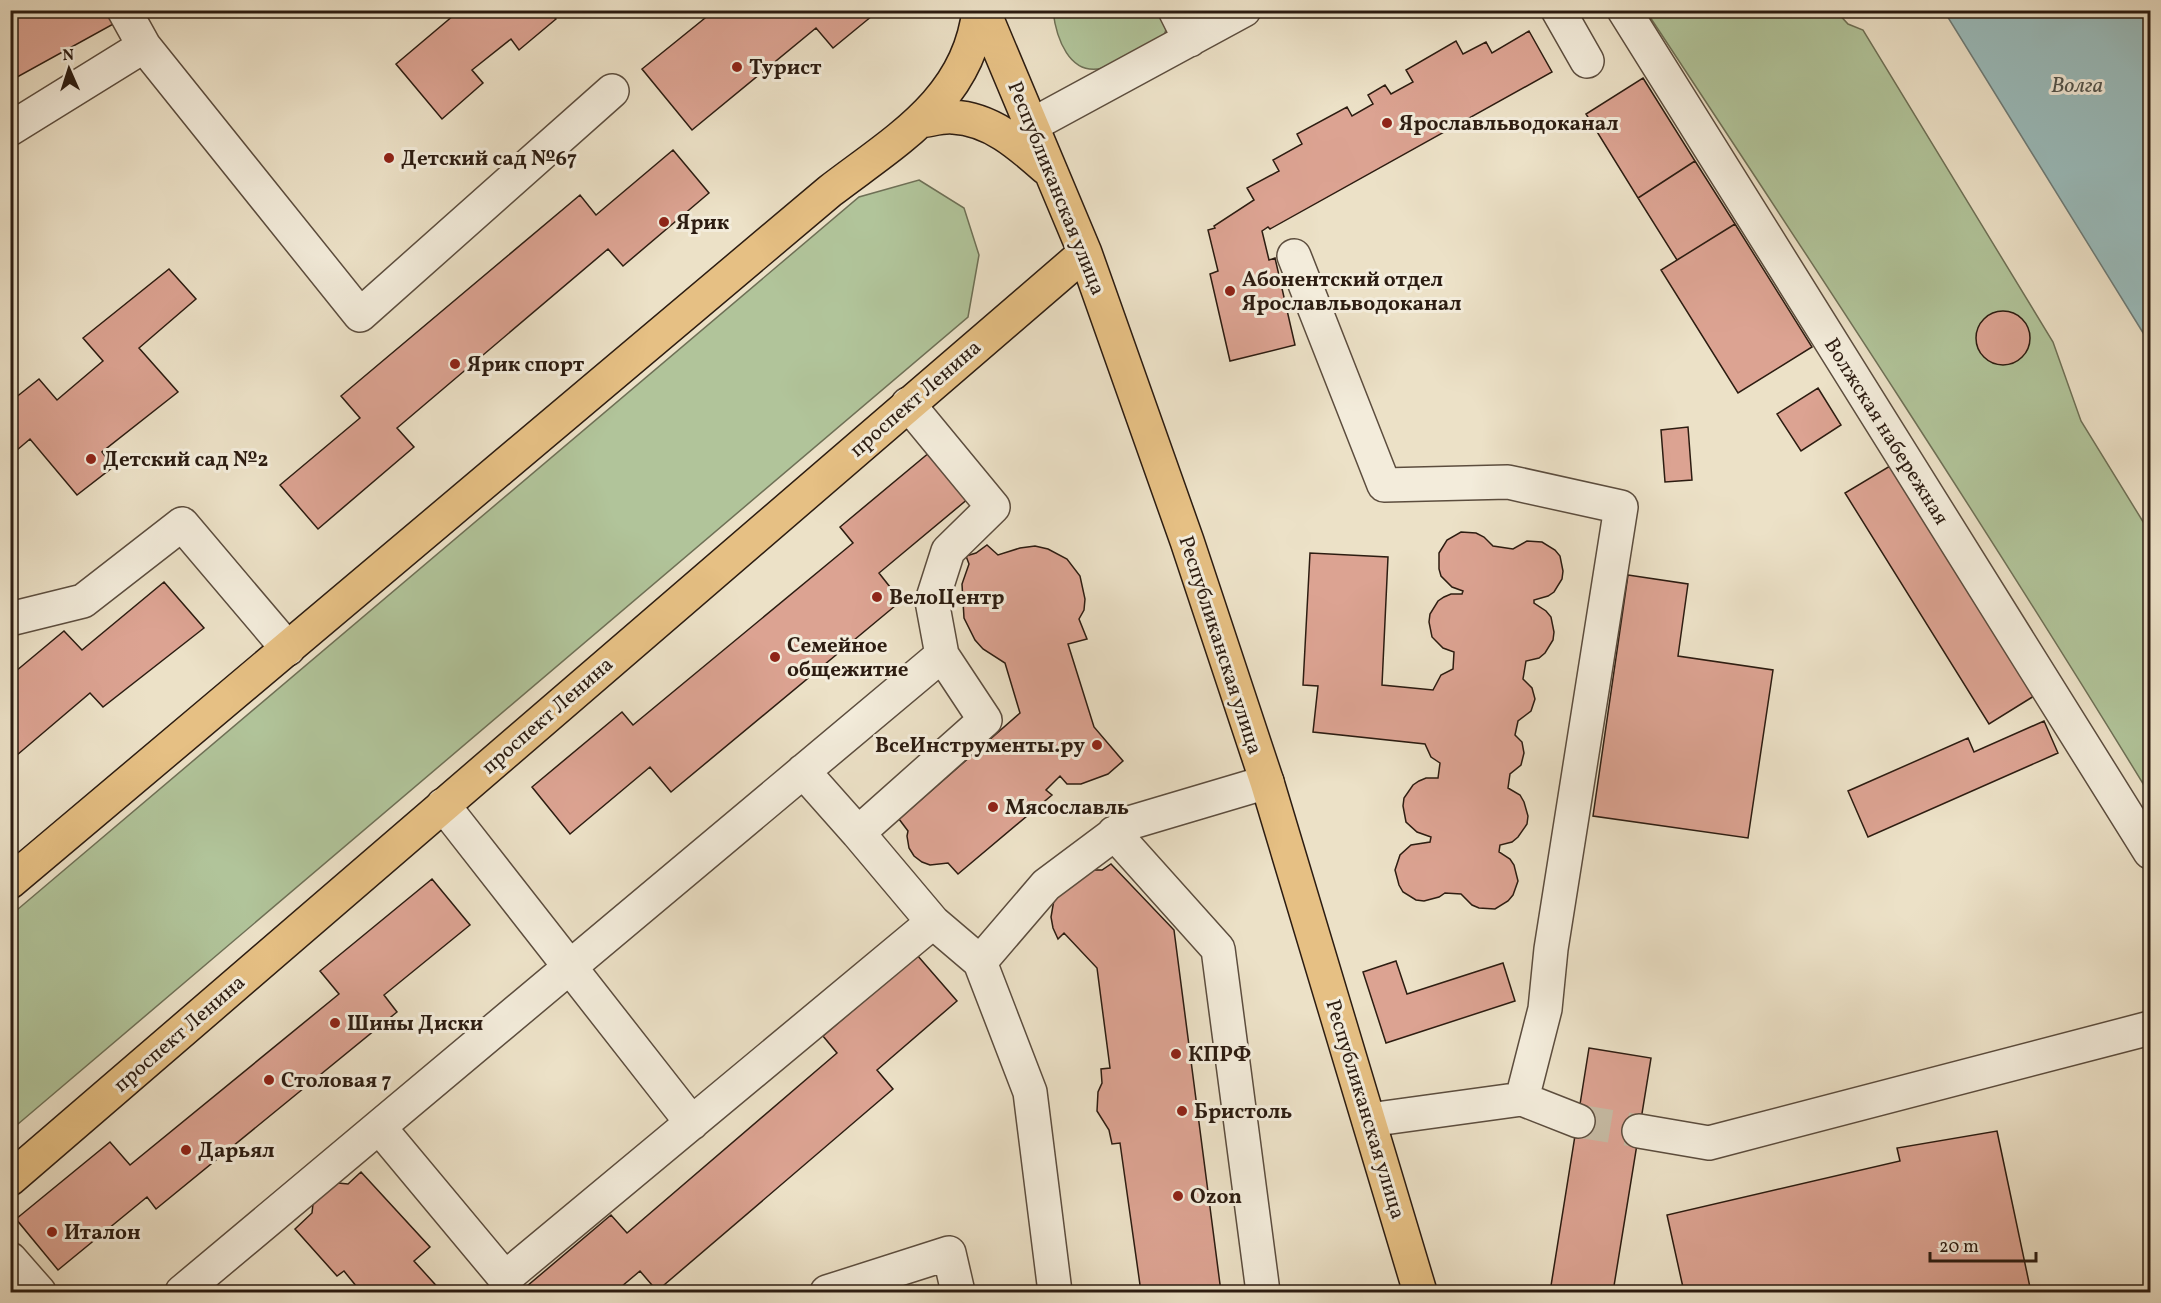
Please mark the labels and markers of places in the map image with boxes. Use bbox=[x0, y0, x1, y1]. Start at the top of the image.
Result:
place label: Турист bbox=[749, 54, 822, 83]
marker: Турист bbox=[730, 60, 744, 74]
place label: Ярославльводоканал bbox=[1399, 110, 1618, 139]
marker: Ярославльводоканал bbox=[1380, 116, 1394, 130]
place label: Детский сад №67 bbox=[401, 145, 577, 174]
marker: Детский сад №67 bbox=[382, 151, 396, 165]
place label: Ярик bbox=[676, 209, 730, 238]
marker: Ярик bbox=[657, 215, 671, 229]
place label: Абонентский отдел Ярославльводоканал bbox=[1242, 266, 1461, 319]
marker: Абонентский отдел Ярославльводоканал bbox=[1223, 284, 1237, 298]
place label: Ярик спорт bbox=[467, 351, 585, 380]
marker: Ярик спорт bbox=[448, 357, 462, 371]
place label: Детский сад №2 bbox=[103, 446, 268, 475]
marker: Детский сад №2 bbox=[84, 452, 98, 466]
place label: ВелоЦентр bbox=[889, 584, 1005, 613]
marker: ВелоЦентр bbox=[870, 590, 884, 604]
place label: Семейное общежитие bbox=[787, 632, 909, 685]
marker: Семейное общежитие bbox=[768, 650, 782, 664]
place label: ВсеИнструменты.ру bbox=[875, 732, 1085, 761]
marker: ВсеИнструменты.ру bbox=[1090, 738, 1104, 752]
place label: Мясославль bbox=[1005, 794, 1129, 823]
marker: Мясославль bbox=[986, 800, 1000, 814]
place label: Шины Диски bbox=[347, 1010, 483, 1039]
marker: Шины Диски bbox=[328, 1016, 342, 1030]
place label: КПРФ bbox=[1188, 1041, 1251, 1070]
marker: КПРФ bbox=[1169, 1047, 1183, 1061]
place label: Столовая 7 bbox=[281, 1067, 391, 1096]
marker: Столовая 7 bbox=[262, 1073, 276, 1087]
place label: Бристоль bbox=[1194, 1098, 1292, 1127]
marker: Бристоль bbox=[1175, 1104, 1189, 1118]
place label: Дарьял bbox=[198, 1137, 275, 1166]
marker: Дарьял bbox=[179, 1143, 193, 1157]
place label: Ozon bbox=[1190, 1183, 1242, 1212]
marker: Ozon bbox=[1171, 1189, 1185, 1203]
place label: Италон bbox=[64, 1219, 141, 1248]
marker: Италон bbox=[45, 1225, 59, 1239]

